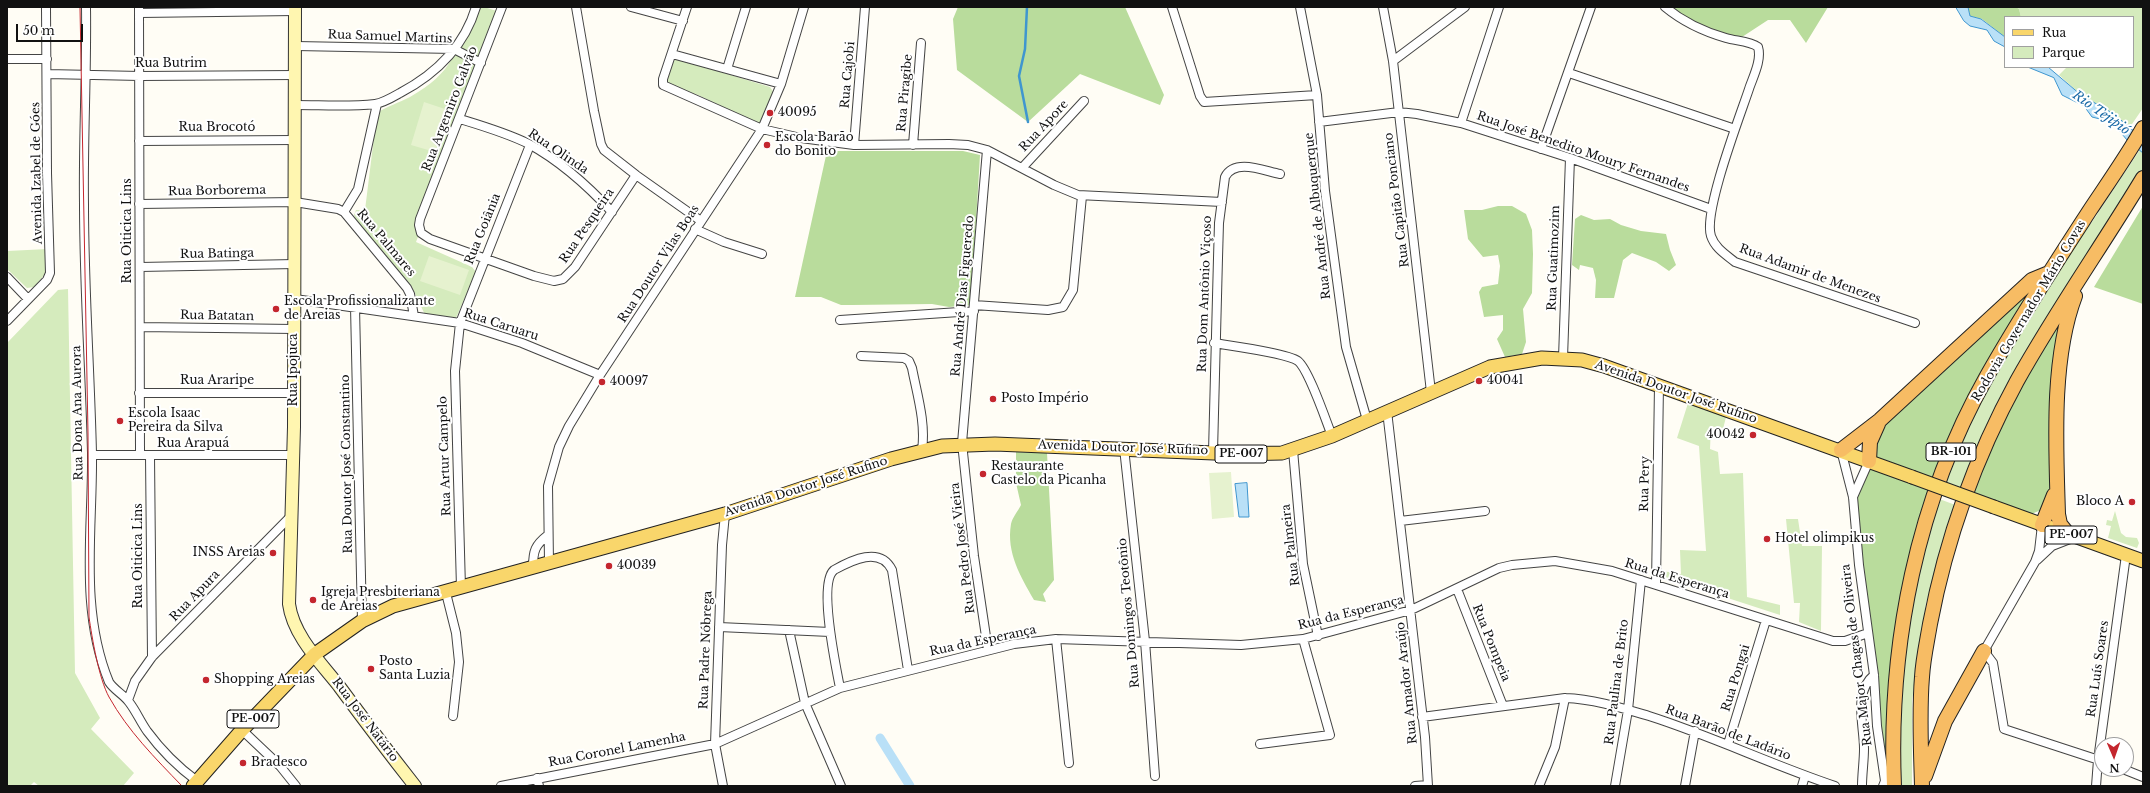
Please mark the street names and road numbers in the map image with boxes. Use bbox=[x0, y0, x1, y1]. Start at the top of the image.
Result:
street label: Rua Samuel Martins bbox=[327, 28, 453, 46]
street label: Rua Cajobi bbox=[838, 41, 858, 109]
street label: Rua Argemiro Galvão bbox=[419, 44, 481, 174]
street label: Rua Piragibe bbox=[894, 53, 916, 133]
street label: Rua Butrim bbox=[135, 57, 207, 71]
street label: Rua Apore bbox=[1016, 97, 1072, 155]
street label: Avenida Izabel de Góes bbox=[29, 102, 45, 244]
street label: Rua José Benedito Moury Fernandes bbox=[1475, 109, 1691, 195]
street label: Rua Brocotó bbox=[179, 121, 255, 135]
street label: Rua Olinda bbox=[525, 127, 591, 177]
street label: Rua André de Albuquerque bbox=[1302, 132, 1334, 300]
street label: Rua Capitão Ponciano bbox=[1382, 132, 1412, 268]
street label: Rua Oiticica Lins bbox=[121, 178, 135, 284]
street label: Rua Borborema bbox=[168, 183, 266, 199]
street label: Rua Pesqueira bbox=[557, 186, 617, 266]
street label: Rua Goiânia bbox=[462, 191, 504, 267]
street label: Rua Doutor Vilas Boas bbox=[615, 202, 703, 326]
street label: Rua Guatimozim bbox=[1545, 205, 1563, 311]
street label: Rua Palmares bbox=[354, 206, 418, 280]
street label: Rua André Dias Figueredo bbox=[949, 215, 977, 377]
street label: Rua Dom Antônio Viçoso bbox=[1195, 215, 1215, 373]
street label: Rodovia Governador Mário Covas bbox=[1969, 218, 2089, 404]
street label: Rua Adamir de Menezes bbox=[1737, 242, 1883, 306]
street label: Rua Batinga bbox=[180, 246, 254, 262]
street label: Rua Caruaru bbox=[462, 306, 540, 344]
street label: Rua Batatan bbox=[180, 308, 254, 324]
street label: Rua Ipojuca bbox=[287, 333, 301, 407]
street label: Rua Dona Ana Aurora bbox=[70, 345, 86, 481]
street label: Avenida Doutor José Rufino bbox=[1593, 357, 1759, 427]
street label: Rua Araripe bbox=[180, 374, 254, 388]
street label: Rua Doutor José Constantino bbox=[338, 374, 356, 554]
street label: Rua Artur Campelo bbox=[436, 396, 454, 516]
street label: Rua Arapuá bbox=[157, 437, 229, 451]
street label: Avenida Doutor José Rufino bbox=[1038, 438, 1208, 458]
road number: BR-101 bbox=[1926, 443, 1976, 461]
road number: PE-007 bbox=[1215, 445, 1267, 463]
street label: Avenida Doutor José Rufino bbox=[723, 454, 889, 520]
street label: Rua Pery bbox=[1637, 456, 1653, 512]
street label: Rua Pedro José Vieira bbox=[948, 482, 978, 614]
street label: Rua Oiticica Lins bbox=[132, 503, 146, 609]
street label: Rua Palmeira bbox=[1279, 503, 1303, 587]
road number: PE-007 bbox=[2045, 526, 2097, 544]
street label: Rua Domingos Teotônio bbox=[1115, 537, 1143, 689]
street label: Rua da Esperança bbox=[1623, 556, 1731, 602]
street label: Rua Major Chagas de Oliveira bbox=[1839, 563, 1875, 747]
street label: Rua Apura bbox=[167, 567, 223, 625]
street label: Rua Padre Nóbrega bbox=[697, 590, 715, 710]
street label: Rua da Esperança bbox=[1297, 593, 1405, 633]
street label: Rua Pompeia bbox=[1469, 602, 1513, 684]
street label: Rua Paulina de Brito bbox=[1602, 618, 1632, 746]
street label: Rua Luís Soares bbox=[2084, 620, 2112, 718]
street label: Rua Amador Araújo bbox=[1393, 621, 1421, 745]
street label: Rua da Esperança bbox=[928, 623, 1038, 659]
street label: Rua Pongai bbox=[1719, 643, 1753, 713]
street label: Rua José Natário bbox=[329, 675, 401, 765]
street label: Rua Barão de Ladário bbox=[1663, 702, 1793, 764]
road number: PE-007 bbox=[227, 710, 279, 728]
street label: Rua Coronel Lamenha bbox=[547, 730, 687, 770]

